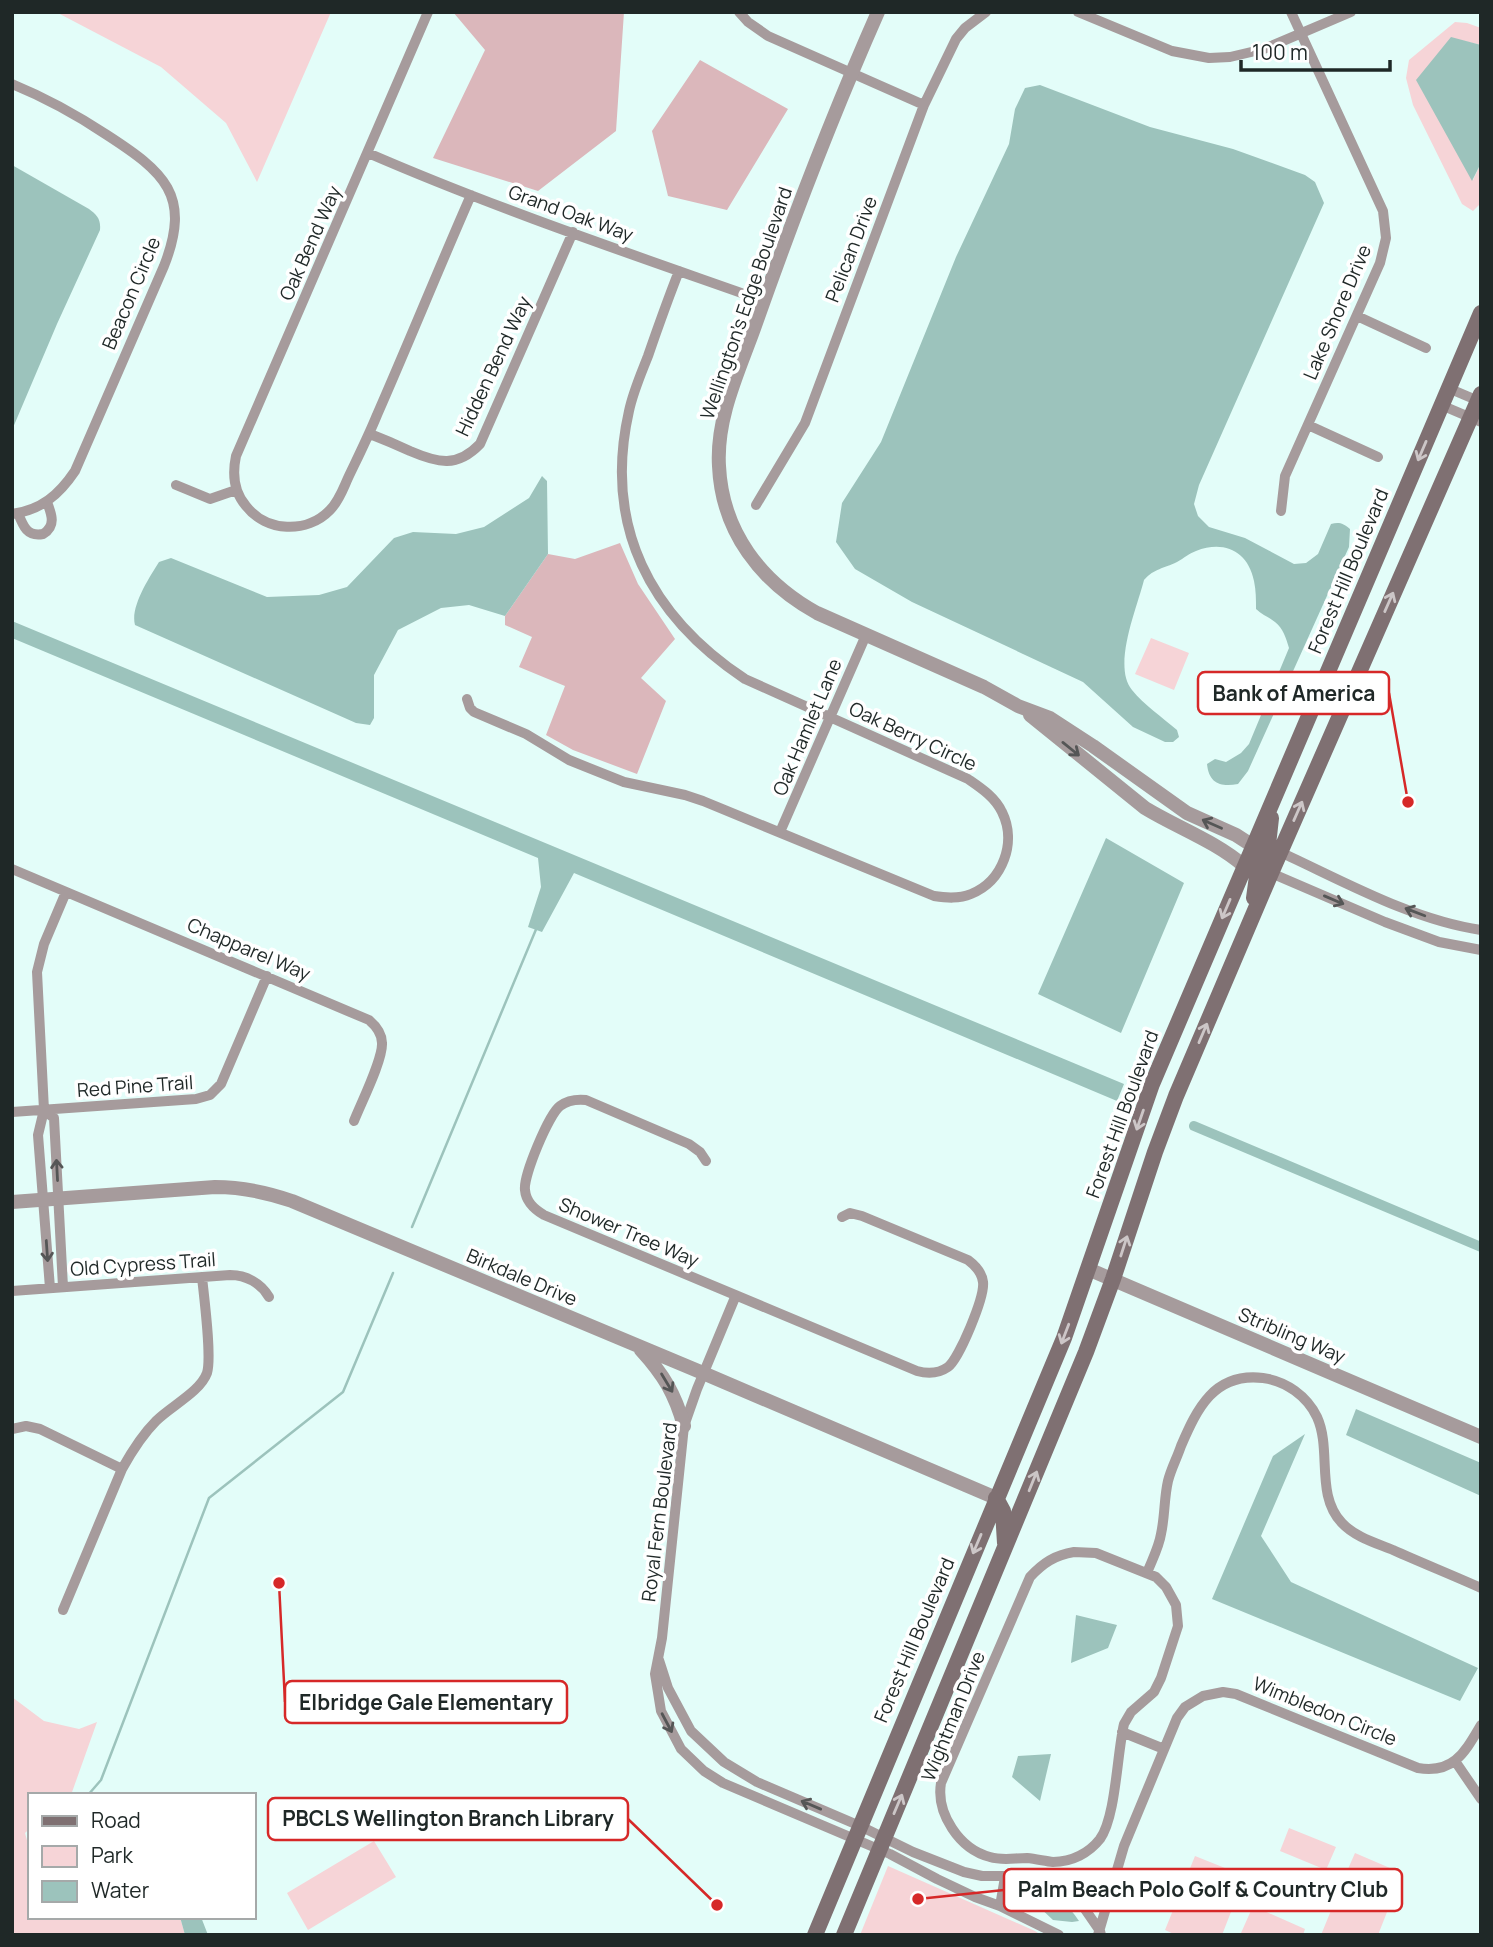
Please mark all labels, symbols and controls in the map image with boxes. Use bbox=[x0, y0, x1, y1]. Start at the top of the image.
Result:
scale bar bbox=[1241, 28, 1390, 72]
text: 100 m bbox=[1252, 38, 1308, 66]
street label: Grand Oak Way bbox=[505, 178, 637, 248]
street label: Oak Bend Way bbox=[273, 181, 347, 305]
street label: Wellington's Edge Boulevard bbox=[694, 183, 798, 423]
street label: Pelican Drive bbox=[819, 192, 883, 306]
street label: Beacon Circle bbox=[96, 233, 166, 353]
street label: Lake Shore Drive bbox=[1297, 240, 1377, 384]
street label: Hidden Bend Way bbox=[449, 292, 537, 440]
one-way arrow bbox=[1415, 440, 1428, 461]
street label: Forest Hill Boulevard bbox=[1302, 485, 1394, 657]
one-way arrow bbox=[1384, 592, 1397, 614]
street label: Oak Hamlet Lane bbox=[766, 654, 848, 800]
callout: Bank of America bbox=[1198, 672, 1389, 714]
text: Bank of America bbox=[1213, 679, 1375, 707]
street label: Oak Berry Circle bbox=[845, 695, 981, 777]
one-way arrow bbox=[1062, 741, 1080, 756]
one-way arrow bbox=[1292, 801, 1305, 822]
one-way arrow bbox=[1202, 817, 1223, 830]
one-way arrow bbox=[1322, 894, 1344, 907]
one-way arrow bbox=[1219, 898, 1232, 919]
one-way arrow bbox=[1405, 905, 1427, 917]
street label: Chapparel Way bbox=[183, 911, 315, 987]
one-way arrow bbox=[1197, 1022, 1210, 1044]
street label: Forest Hill Boulevard bbox=[1080, 1027, 1164, 1201]
street label: Red Pine Trail bbox=[76, 1069, 194, 1103]
one-way arrow bbox=[1133, 1108, 1145, 1130]
one-way arrow bbox=[50, 1159, 63, 1182]
street label: Shower Tree Way bbox=[555, 1191, 703, 1273]
one-way arrow bbox=[1119, 1235, 1132, 1257]
one-way arrow bbox=[41, 1239, 54, 1262]
street label: Birkdale Drive bbox=[463, 1242, 581, 1312]
street label: Old Cypress Trail bbox=[69, 1246, 217, 1282]
street label: Stribling Way bbox=[1234, 1301, 1350, 1369]
one-way arrow bbox=[1058, 1323, 1070, 1345]
one-way arrow bbox=[660, 1372, 674, 1392]
street label: Royal Fern Boulevard bbox=[635, 1421, 683, 1603]
one-way arrow bbox=[1027, 1470, 1040, 1492]
one-way arrow bbox=[970, 1533, 983, 1554]
street label: Forest Hill Boulevard bbox=[868, 1554, 960, 1726]
street label: Wightman Drive bbox=[915, 1647, 991, 1785]
street label: Wimbledon Circle bbox=[1249, 1670, 1401, 1752]
callout: Elbridge Gale Elementary bbox=[285, 1681, 567, 1723]
text: Elbridge Gale Elementary bbox=[299, 1688, 553, 1716]
one-way arrow bbox=[661, 1712, 675, 1733]
legend bbox=[28, 1793, 256, 1919]
one-way arrow bbox=[893, 1794, 906, 1815]
callout: PBCLS Wellington Branch Library bbox=[268, 1798, 628, 1840]
one-way arrow bbox=[801, 1798, 823, 1811]
text: PBCLS Wellington Branch Library bbox=[282, 1804, 614, 1832]
text: Road bbox=[91, 1806, 141, 1834]
text: Park bbox=[91, 1841, 133, 1869]
callout: Palm Beach Polo Golf & Country Club bbox=[1004, 1869, 1402, 1911]
text: Palm Beach Polo Golf & Country Club bbox=[1018, 1875, 1388, 1903]
text: Water bbox=[91, 1876, 150, 1904]

